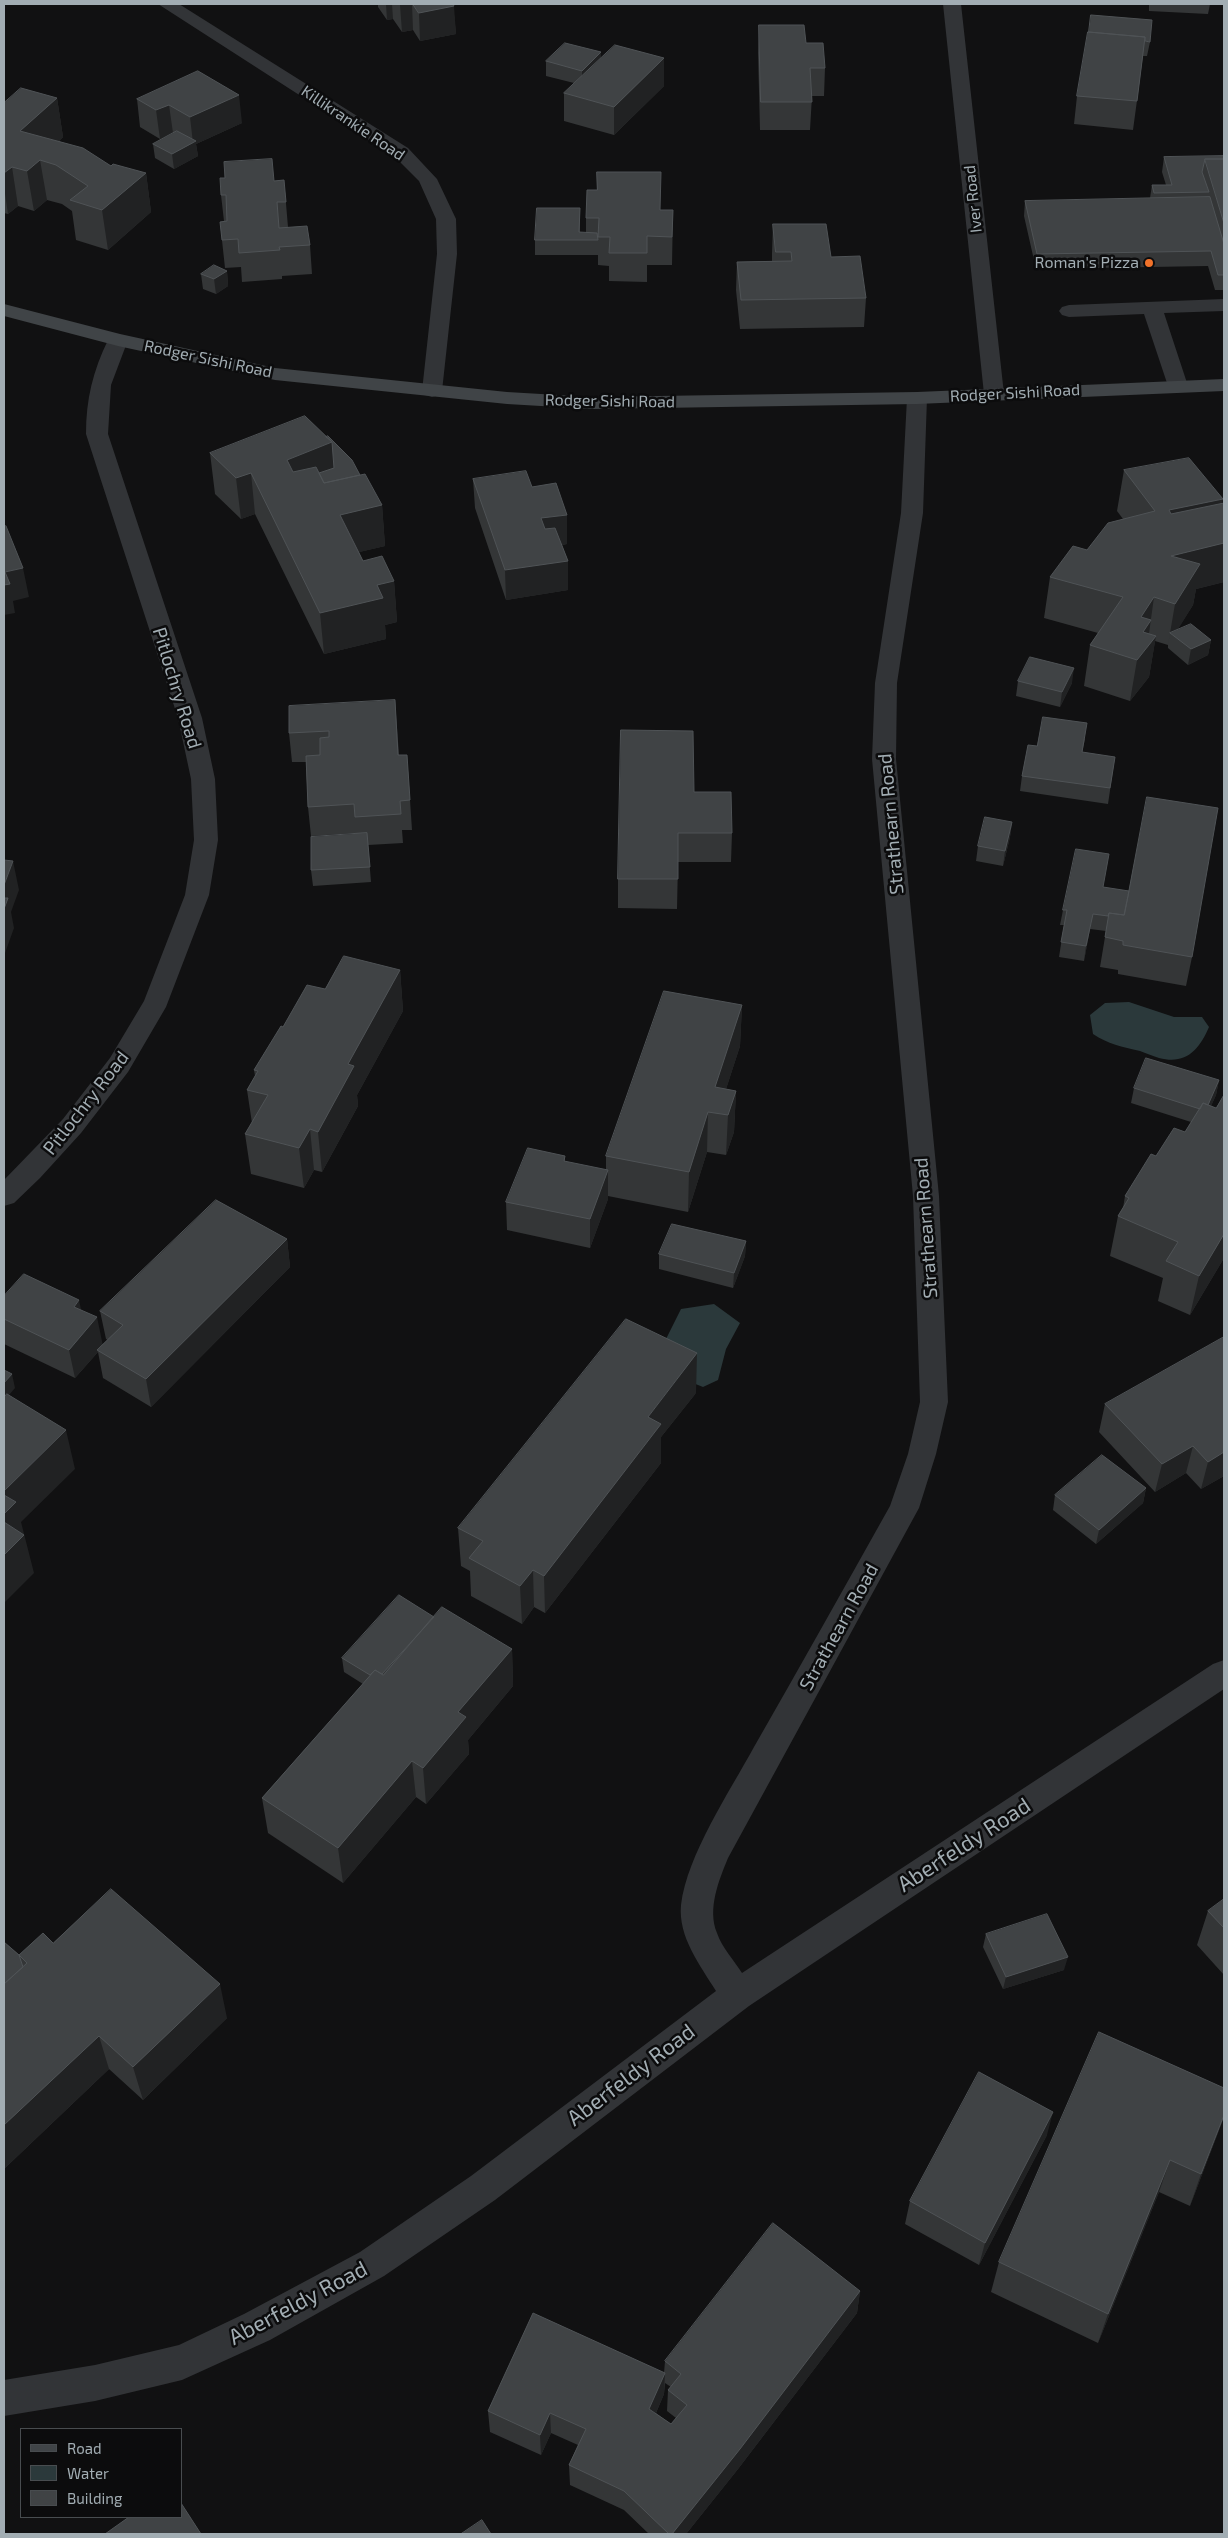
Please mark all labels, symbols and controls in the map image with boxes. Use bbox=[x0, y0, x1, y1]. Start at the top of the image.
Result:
street label: Killikrankie Road bbox=[298, 81, 408, 165]
street label: Iver Road bbox=[960, 164, 986, 234]
place label: Roman's Pizza bbox=[1035, 253, 1139, 273]
marker: Roman's Pizza bbox=[1143, 257, 1155, 269]
street label: Rodger Sishi Road bbox=[142, 336, 274, 382]
street label: Rodger Sishi Road bbox=[949, 380, 1081, 406]
street label: Rodger Sishi Road bbox=[545, 390, 675, 412]
street label: Pitlochry Road bbox=[148, 625, 206, 751]
street label: Strathearn Road bbox=[873, 753, 909, 895]
street label: Pitlochry Road bbox=[38, 1046, 134, 1160]
street label: Strathearn Road bbox=[910, 1157, 942, 1299]
street label: Strathearn Road bbox=[795, 1560, 883, 1694]
street label: Aberfeldy Road bbox=[893, 1792, 1035, 1898]
street label: Aberfeldy Road bbox=[562, 2018, 700, 2132]
street label: Aberfeldy Road bbox=[224, 2255, 372, 2351]
legend bbox=[20, 2428, 182, 2518]
text: Road bbox=[67, 2439, 102, 2457]
text: Water bbox=[67, 2464, 109, 2482]
text: Building bbox=[67, 2489, 122, 2507]

